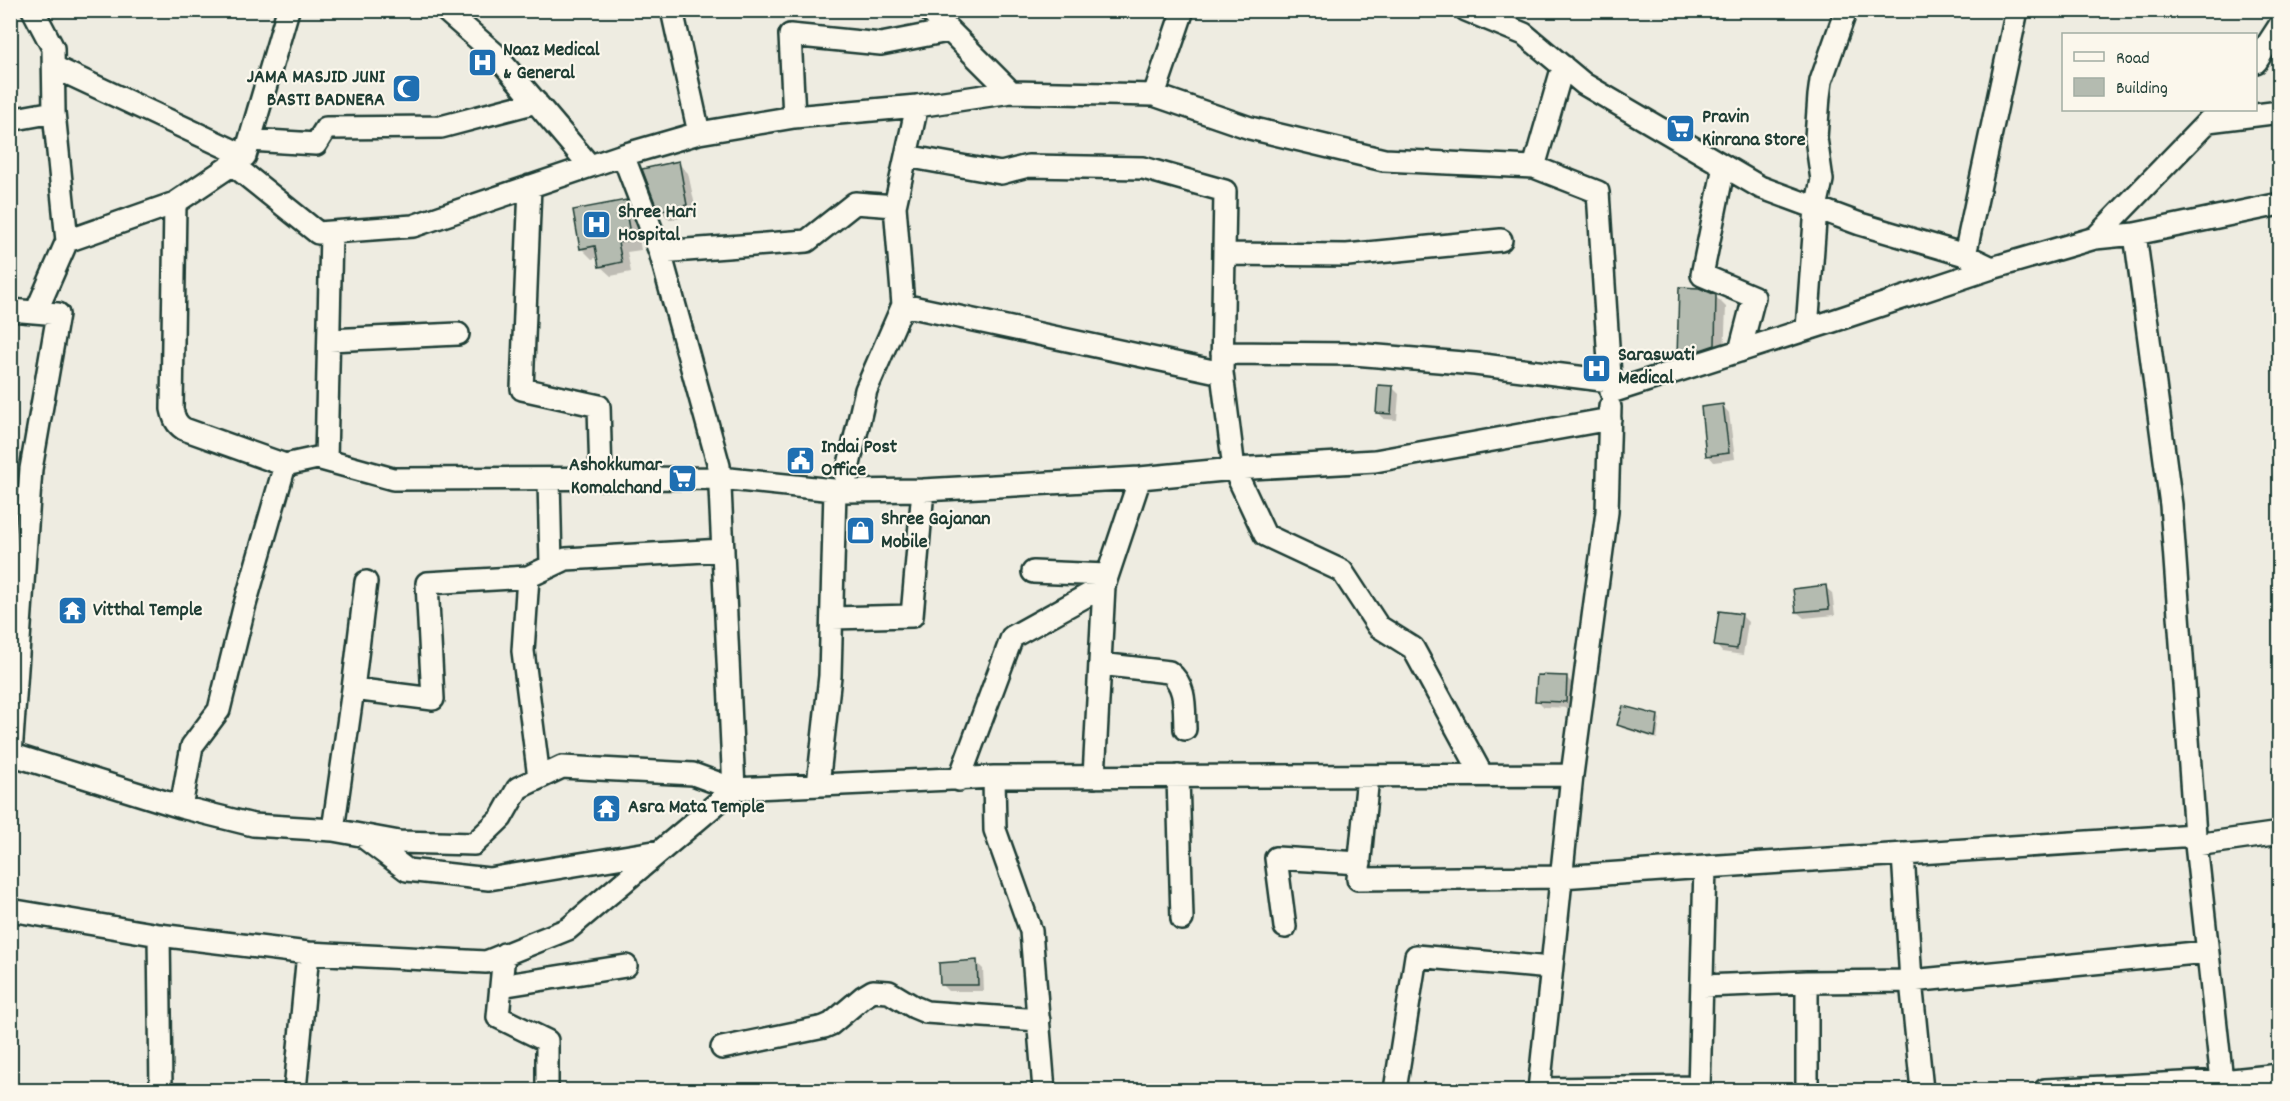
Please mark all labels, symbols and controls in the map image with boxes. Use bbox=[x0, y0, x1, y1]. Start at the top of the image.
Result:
legend bbox=[2062, 33, 2257, 111]
place label: Naaz Medical & General bbox=[503, 37, 600, 88]
hospital icon: Naaz Medical & General bbox=[466, 46, 498, 78]
text: Road bbox=[2116, 47, 2150, 72]
place label: JAMA MASJID JUNI BASTI BADNERA bbox=[247, 64, 386, 115]
mosque icon: JAMA MASJID JUNI BASTI BADNERA bbox=[390, 73, 422, 105]
text: Building bbox=[2116, 77, 2168, 102]
place label: Pravin Kinrana Store bbox=[1702, 104, 1806, 155]
supermarket icon: Pravin Kinrana Store bbox=[1665, 113, 1697, 145]
place label: Shree Hari Hospital bbox=[618, 199, 697, 250]
hospital icon: Shree Hari Hospital bbox=[581, 208, 613, 240]
place label: Saraswati Medical bbox=[1618, 342, 1695, 393]
hospital icon: Saraswati Medical bbox=[1581, 352, 1613, 384]
place label: Indai Post Office bbox=[821, 434, 898, 485]
public building icon: Indai Post Office bbox=[784, 444, 816, 476]
place label: Ashokkumar Komalchand bbox=[569, 452, 663, 503]
supermarket icon: Ashokkumar Komalchand bbox=[667, 462, 699, 494]
place label: Shree Gajanan Mobile bbox=[881, 506, 991, 557]
shop icon: Shree Gajanan Mobile bbox=[844, 515, 876, 547]
temple icon: Vitthal Temple bbox=[56, 595, 88, 627]
place label: Vitthal Temple bbox=[93, 597, 202, 625]
temple icon: Asra Mata Temple bbox=[591, 792, 623, 824]
place label: Asra Mata Temple bbox=[628, 794, 765, 822]

